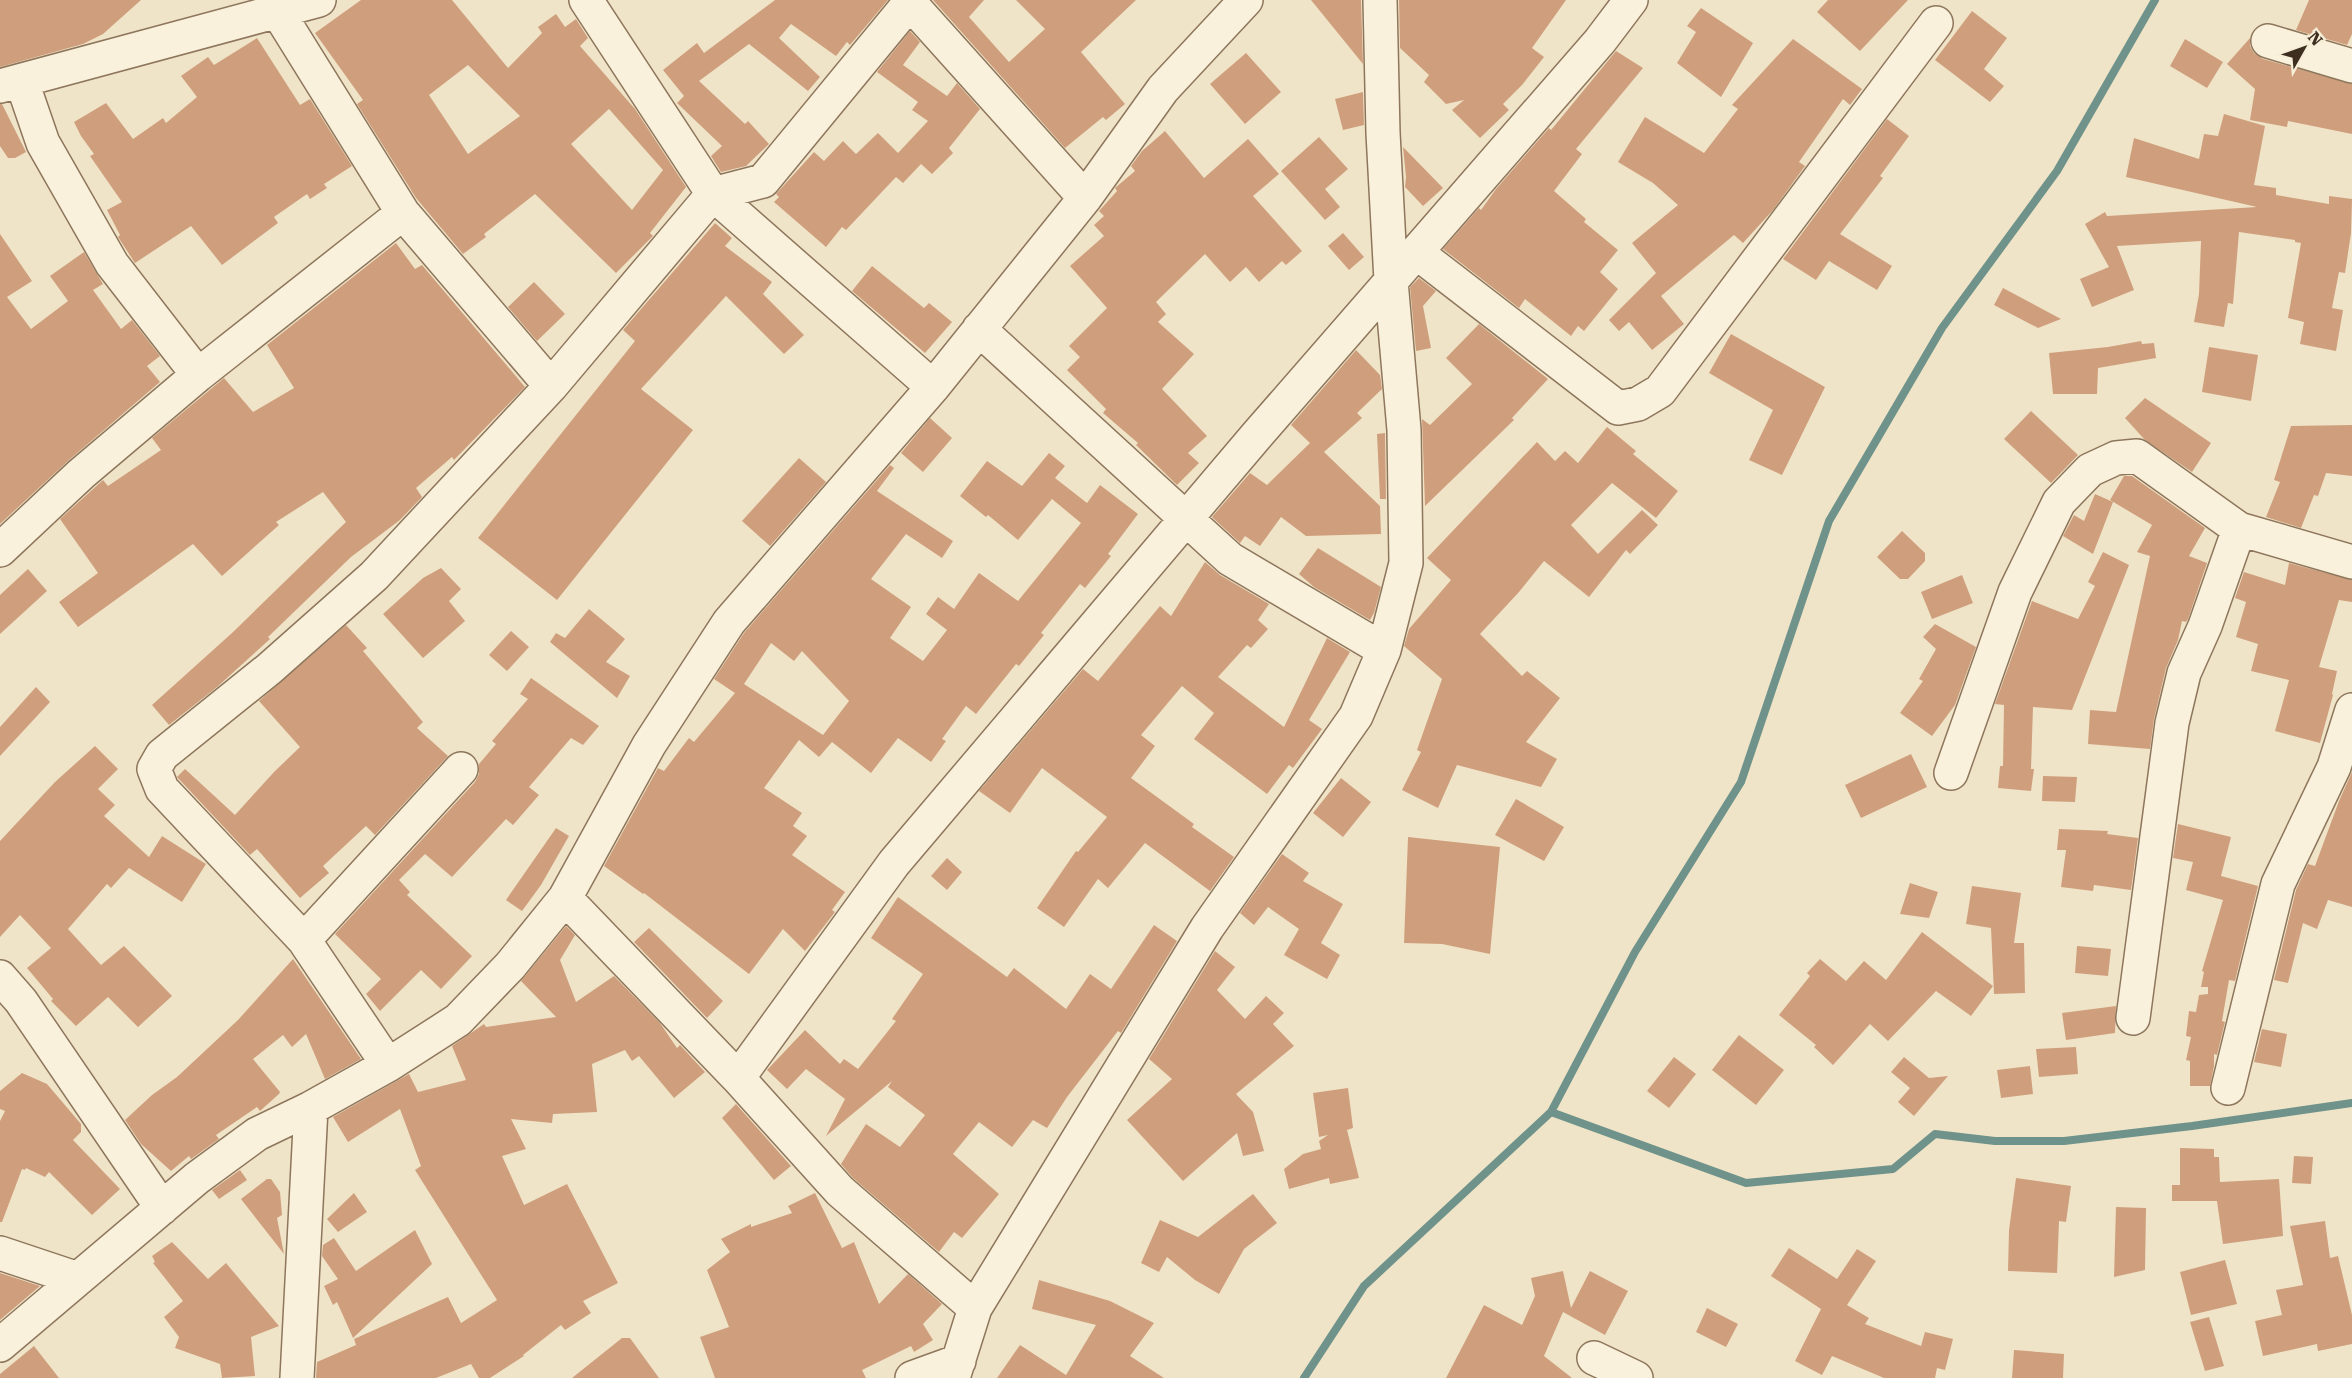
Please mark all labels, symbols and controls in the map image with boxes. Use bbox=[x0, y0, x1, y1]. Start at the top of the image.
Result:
north arrow bbox=[2274, 18, 2334, 78]
text: N bbox=[2304, 28, 2326, 50]

